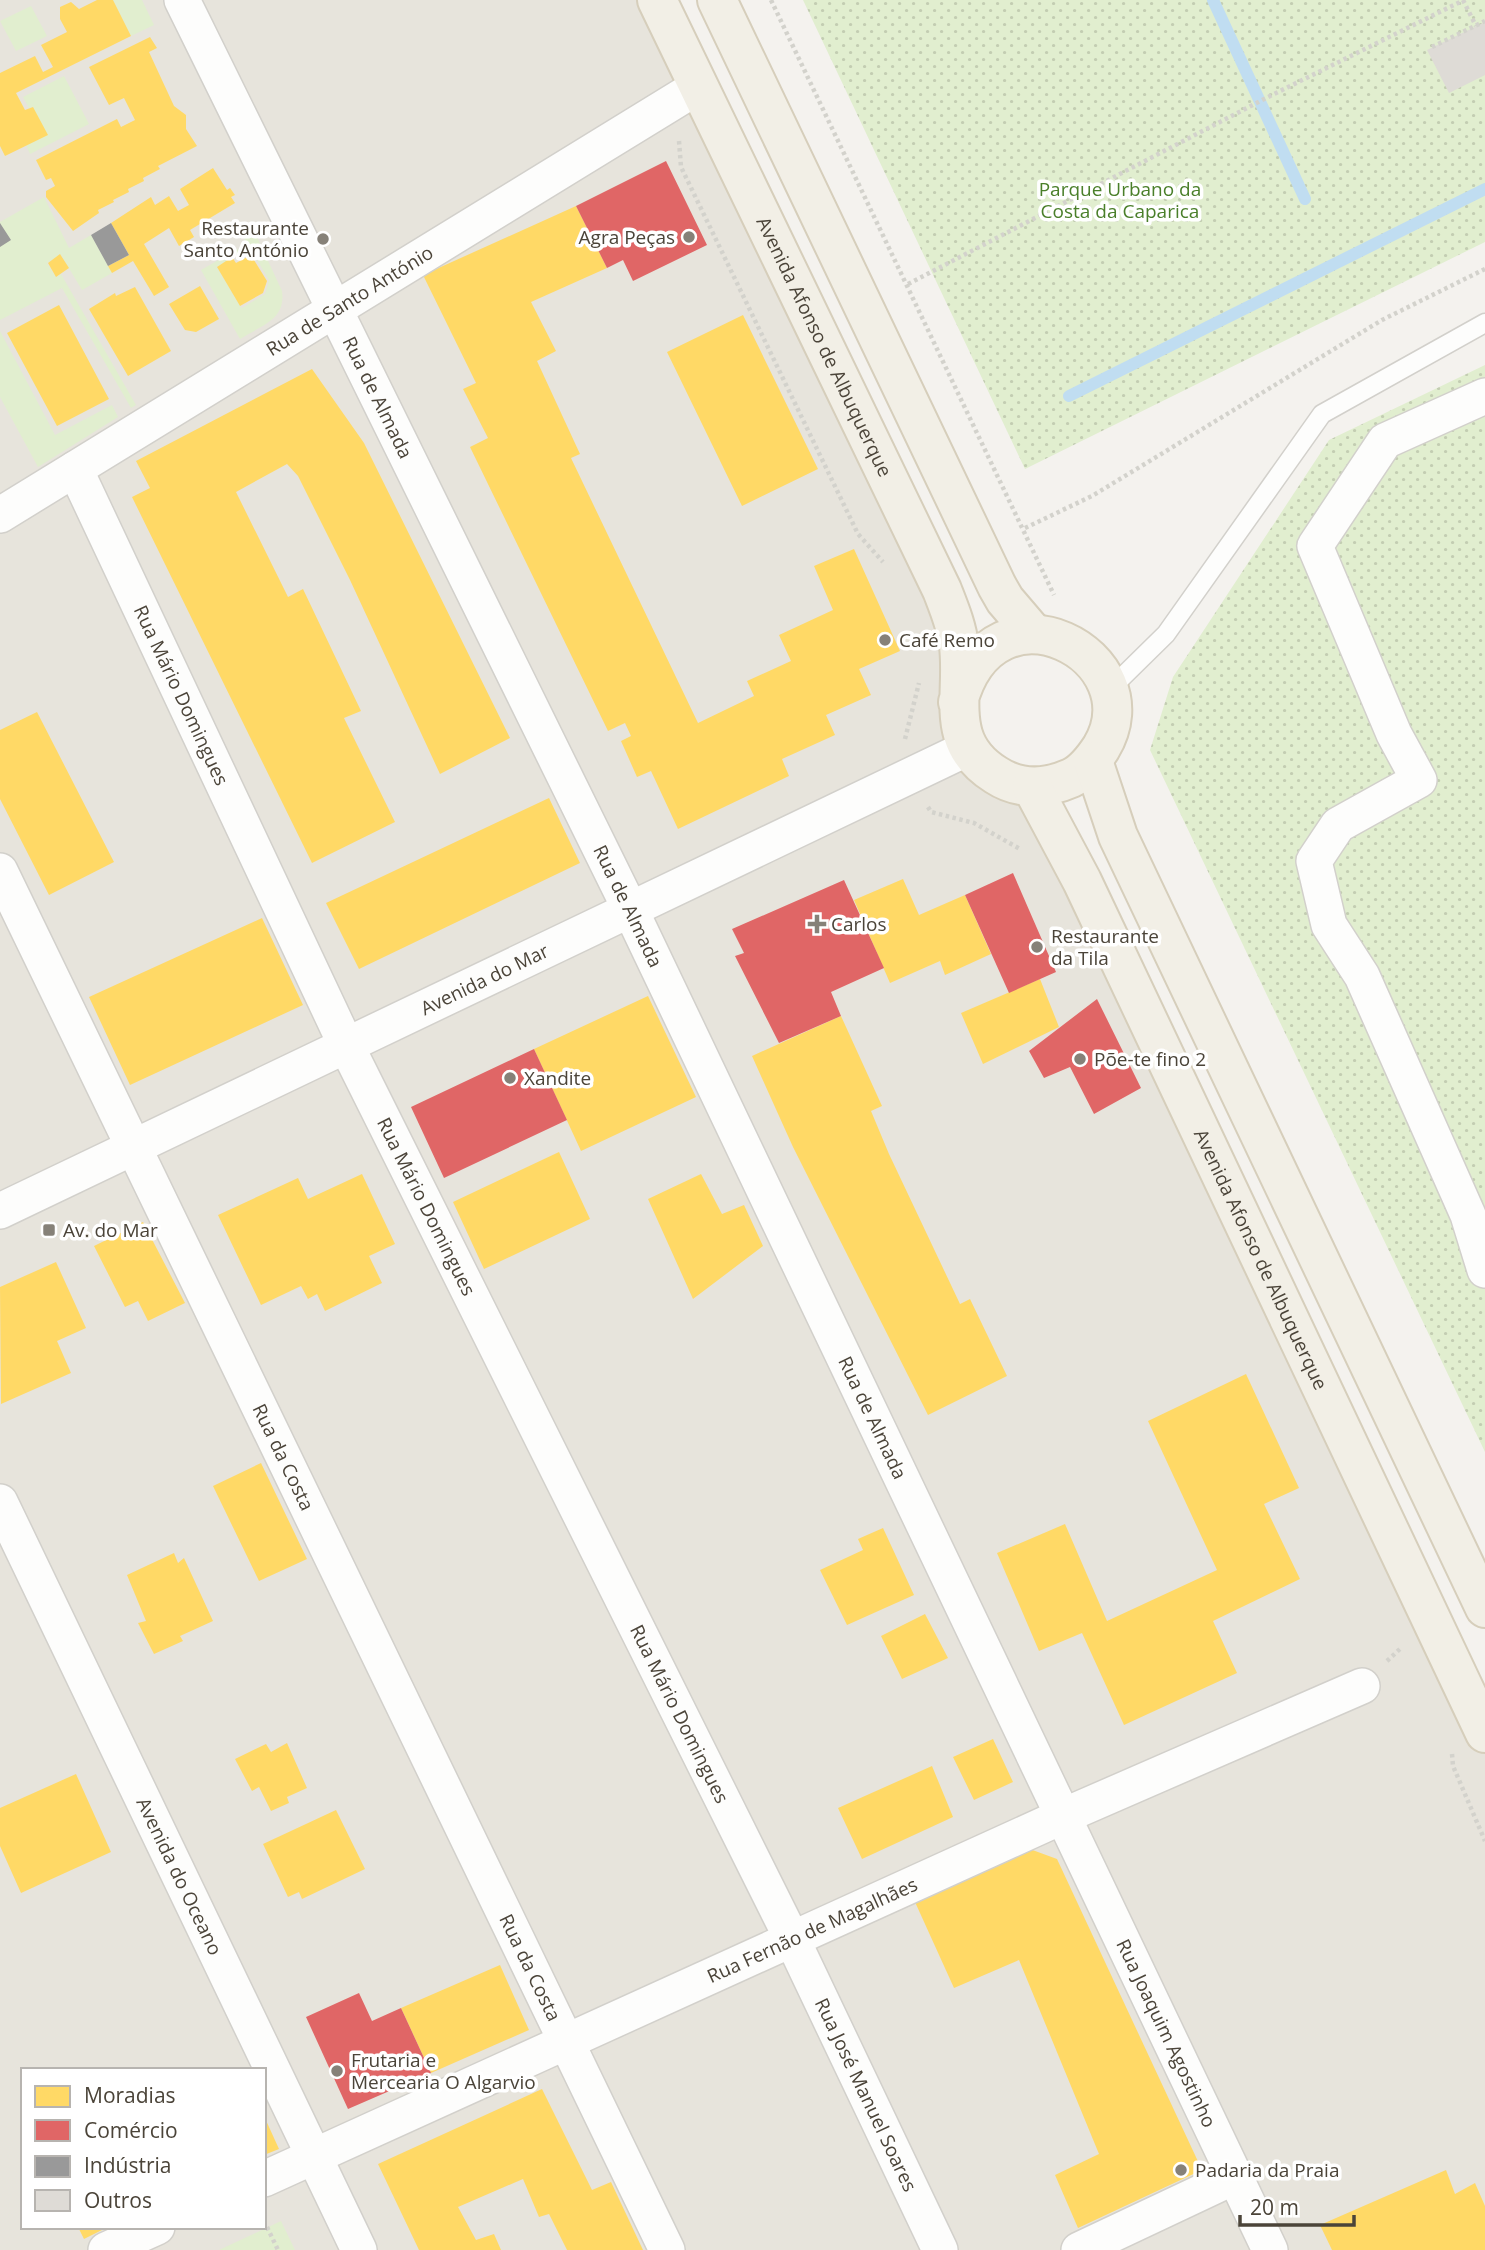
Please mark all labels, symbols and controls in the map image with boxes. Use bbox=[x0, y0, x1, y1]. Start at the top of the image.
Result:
park label: Parque Urbano da Costa da Caparica bbox=[1039, 176, 1201, 224]
street label: Avenida Afonso de Albuquerque bbox=[751, 212, 898, 481]
place label: Restaurante Santo António bbox=[183, 215, 309, 263]
place label: Agra Peças bbox=[579, 224, 675, 250]
marker: Agra Peças bbox=[681, 229, 697, 245]
marker: Restaurante Santo António bbox=[315, 231, 331, 247]
street label: Rua de Santo António bbox=[261, 239, 438, 362]
street label: Rua de Almada bbox=[337, 332, 419, 463]
street label: Rua Mário Domingues bbox=[128, 601, 235, 790]
place label: Café Remo bbox=[899, 627, 995, 653]
marker: Café Remo bbox=[877, 632, 893, 648]
street label: Rua de Almada bbox=[587, 840, 669, 972]
place label: Carlos bbox=[831, 911, 887, 937]
marker: Carlos bbox=[809, 916, 825, 932]
place label: Restaurante da Tila bbox=[1051, 923, 1159, 971]
street label: Avenida do Mar bbox=[416, 937, 553, 1021]
marker: Restaurante da Tila bbox=[1029, 939, 1045, 955]
place label: Põe-te fino 2 bbox=[1094, 1046, 1206, 1072]
marker: Põe-te fino 2 bbox=[1072, 1051, 1088, 1067]
place label: Xandite bbox=[524, 1065, 591, 1091]
marker: Xandite bbox=[502, 1070, 518, 1086]
street label: Rua Mário Domingues bbox=[371, 1113, 482, 1300]
street label: Avenida Afonso de Albuquerque bbox=[1188, 1125, 1334, 1394]
place label: Av. do Mar bbox=[63, 1217, 158, 1243]
marker: Av. do Mar bbox=[41, 1222, 57, 1238]
street label: Rua de Almada bbox=[832, 1352, 913, 1483]
street label: Rua da Costa bbox=[247, 1399, 320, 1515]
street label: Rua Mário Domingues bbox=[624, 1620, 735, 1808]
street label: Avenida do Oceano bbox=[131, 1793, 228, 1959]
street label: Rua Fernão de Magalhães bbox=[703, 1871, 921, 1989]
street label: Rua da Costa bbox=[493, 1910, 567, 2025]
street label: Rua Joaquim Agostinho bbox=[1110, 1935, 1223, 2132]
street label: Rua José Manuel Soares bbox=[809, 1994, 923, 2196]
place label: Frutaria e Mercearia O Algarvio bbox=[351, 2047, 536, 2095]
marker: Frutaria e Mercearia O Algarvio bbox=[329, 2063, 345, 2079]
legend bbox=[21, 2068, 266, 2229]
text: Moradias bbox=[84, 2081, 176, 2109]
text: Comércio bbox=[84, 2116, 178, 2144]
text: Indústria bbox=[84, 2151, 172, 2179]
place label: Padaria da Praia bbox=[1195, 2157, 1339, 2183]
marker: Padaria da Praia bbox=[1173, 2162, 1189, 2178]
scale bar bbox=[1240, 2184, 1354, 2228]
text: Outros bbox=[84, 2186, 152, 2214]
text: 20 m bbox=[1250, 2193, 1299, 2221]

